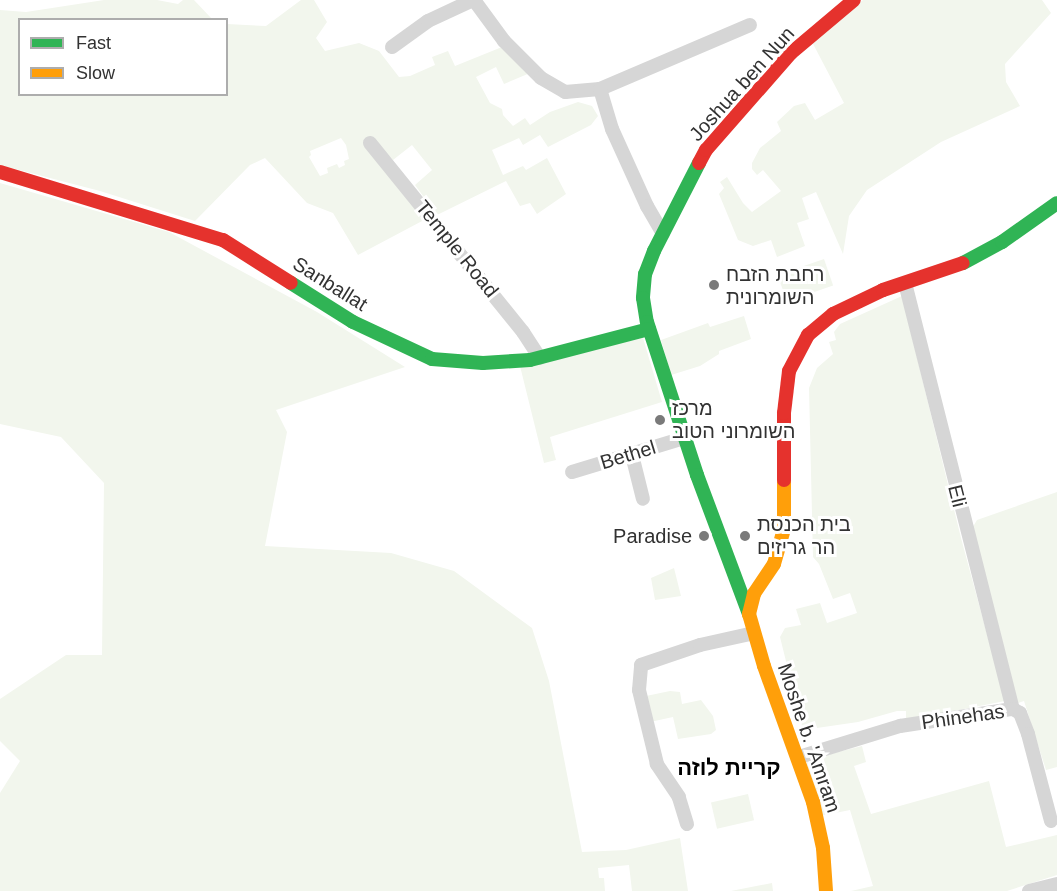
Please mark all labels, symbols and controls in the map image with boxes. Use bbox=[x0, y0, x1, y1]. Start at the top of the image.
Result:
legend bbox=[18, 18, 228, 96]
street label: Joshua ben Nun bbox=[684, 22, 800, 146]
text: Fast bbox=[76, 33, 111, 53]
text: Slow bbox=[76, 63, 115, 83]
street label: Temple Road bbox=[411, 196, 503, 302]
street label: Sanballat bbox=[288, 252, 372, 316]
place label: רחבת הזבח השומרונית bbox=[726, 262, 824, 309]
marker: רחבת הזבח השומרונית bbox=[707, 278, 721, 292]
place label: מרכז השומרוני הטוב bbox=[672, 396, 796, 443]
marker: מרכז השומרוני הטוב bbox=[653, 413, 667, 427]
street label: Bethel bbox=[597, 435, 659, 475]
street label: Eli bbox=[943, 482, 971, 510]
place label: בית הכנסת הר גריזים bbox=[757, 512, 851, 559]
place label: Paradise bbox=[613, 524, 692, 548]
marker: Paradise bbox=[697, 529, 711, 543]
marker: בית הכנסת הר גריזים bbox=[738, 529, 752, 543]
street label: Moshe b. 'Amram bbox=[772, 660, 846, 816]
street label: Phinehas bbox=[920, 699, 1006, 735]
district label: קריית לוזה bbox=[677, 755, 781, 781]

